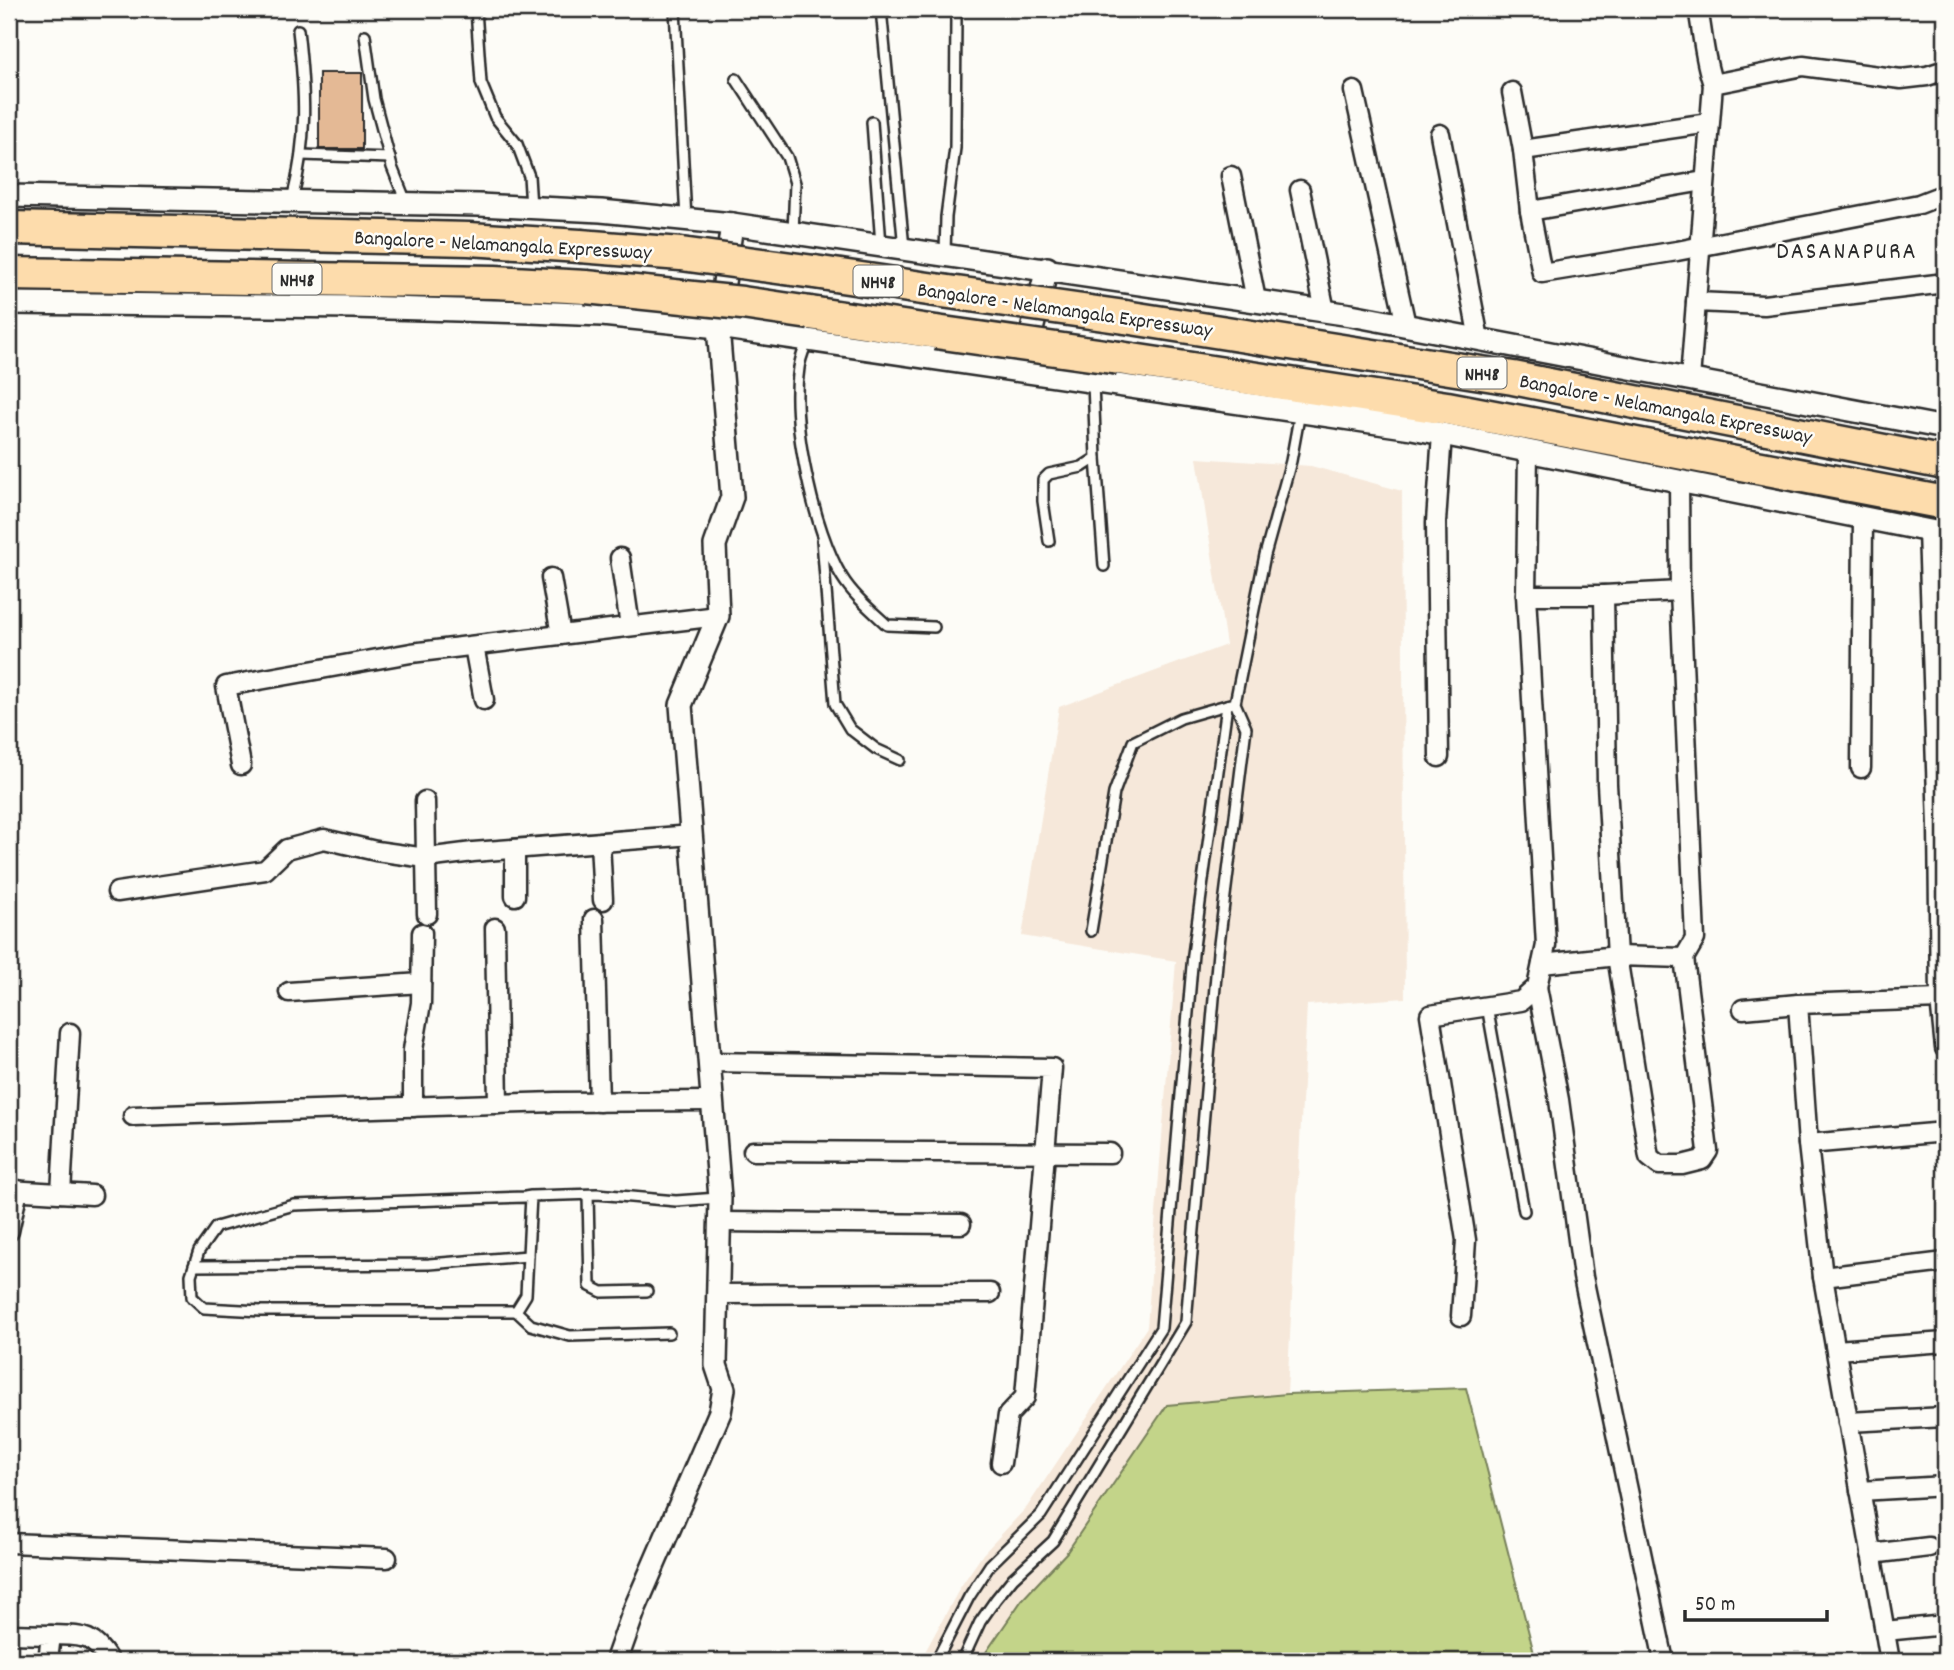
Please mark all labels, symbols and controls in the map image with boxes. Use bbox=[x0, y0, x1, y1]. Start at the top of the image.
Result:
street label: Bangalore - Nelamangala Expressway bbox=[354, 224, 653, 270]
district label: DASANAPURA bbox=[1776, 236, 1918, 270]
road number: NH48 bbox=[272, 264, 322, 294]
road number: NH48 bbox=[854, 266, 903, 296]
street label: Bangalore - Nelamangala Expressway bbox=[915, 276, 1214, 348]
road number: NH48 bbox=[1458, 358, 1506, 388]
street label: Bangalore - Nelamangala Expressway bbox=[1517, 368, 1815, 454]
scale bar bbox=[1685, 1579, 1826, 1623]
text: 50 m bbox=[1695, 1591, 1735, 1621]

